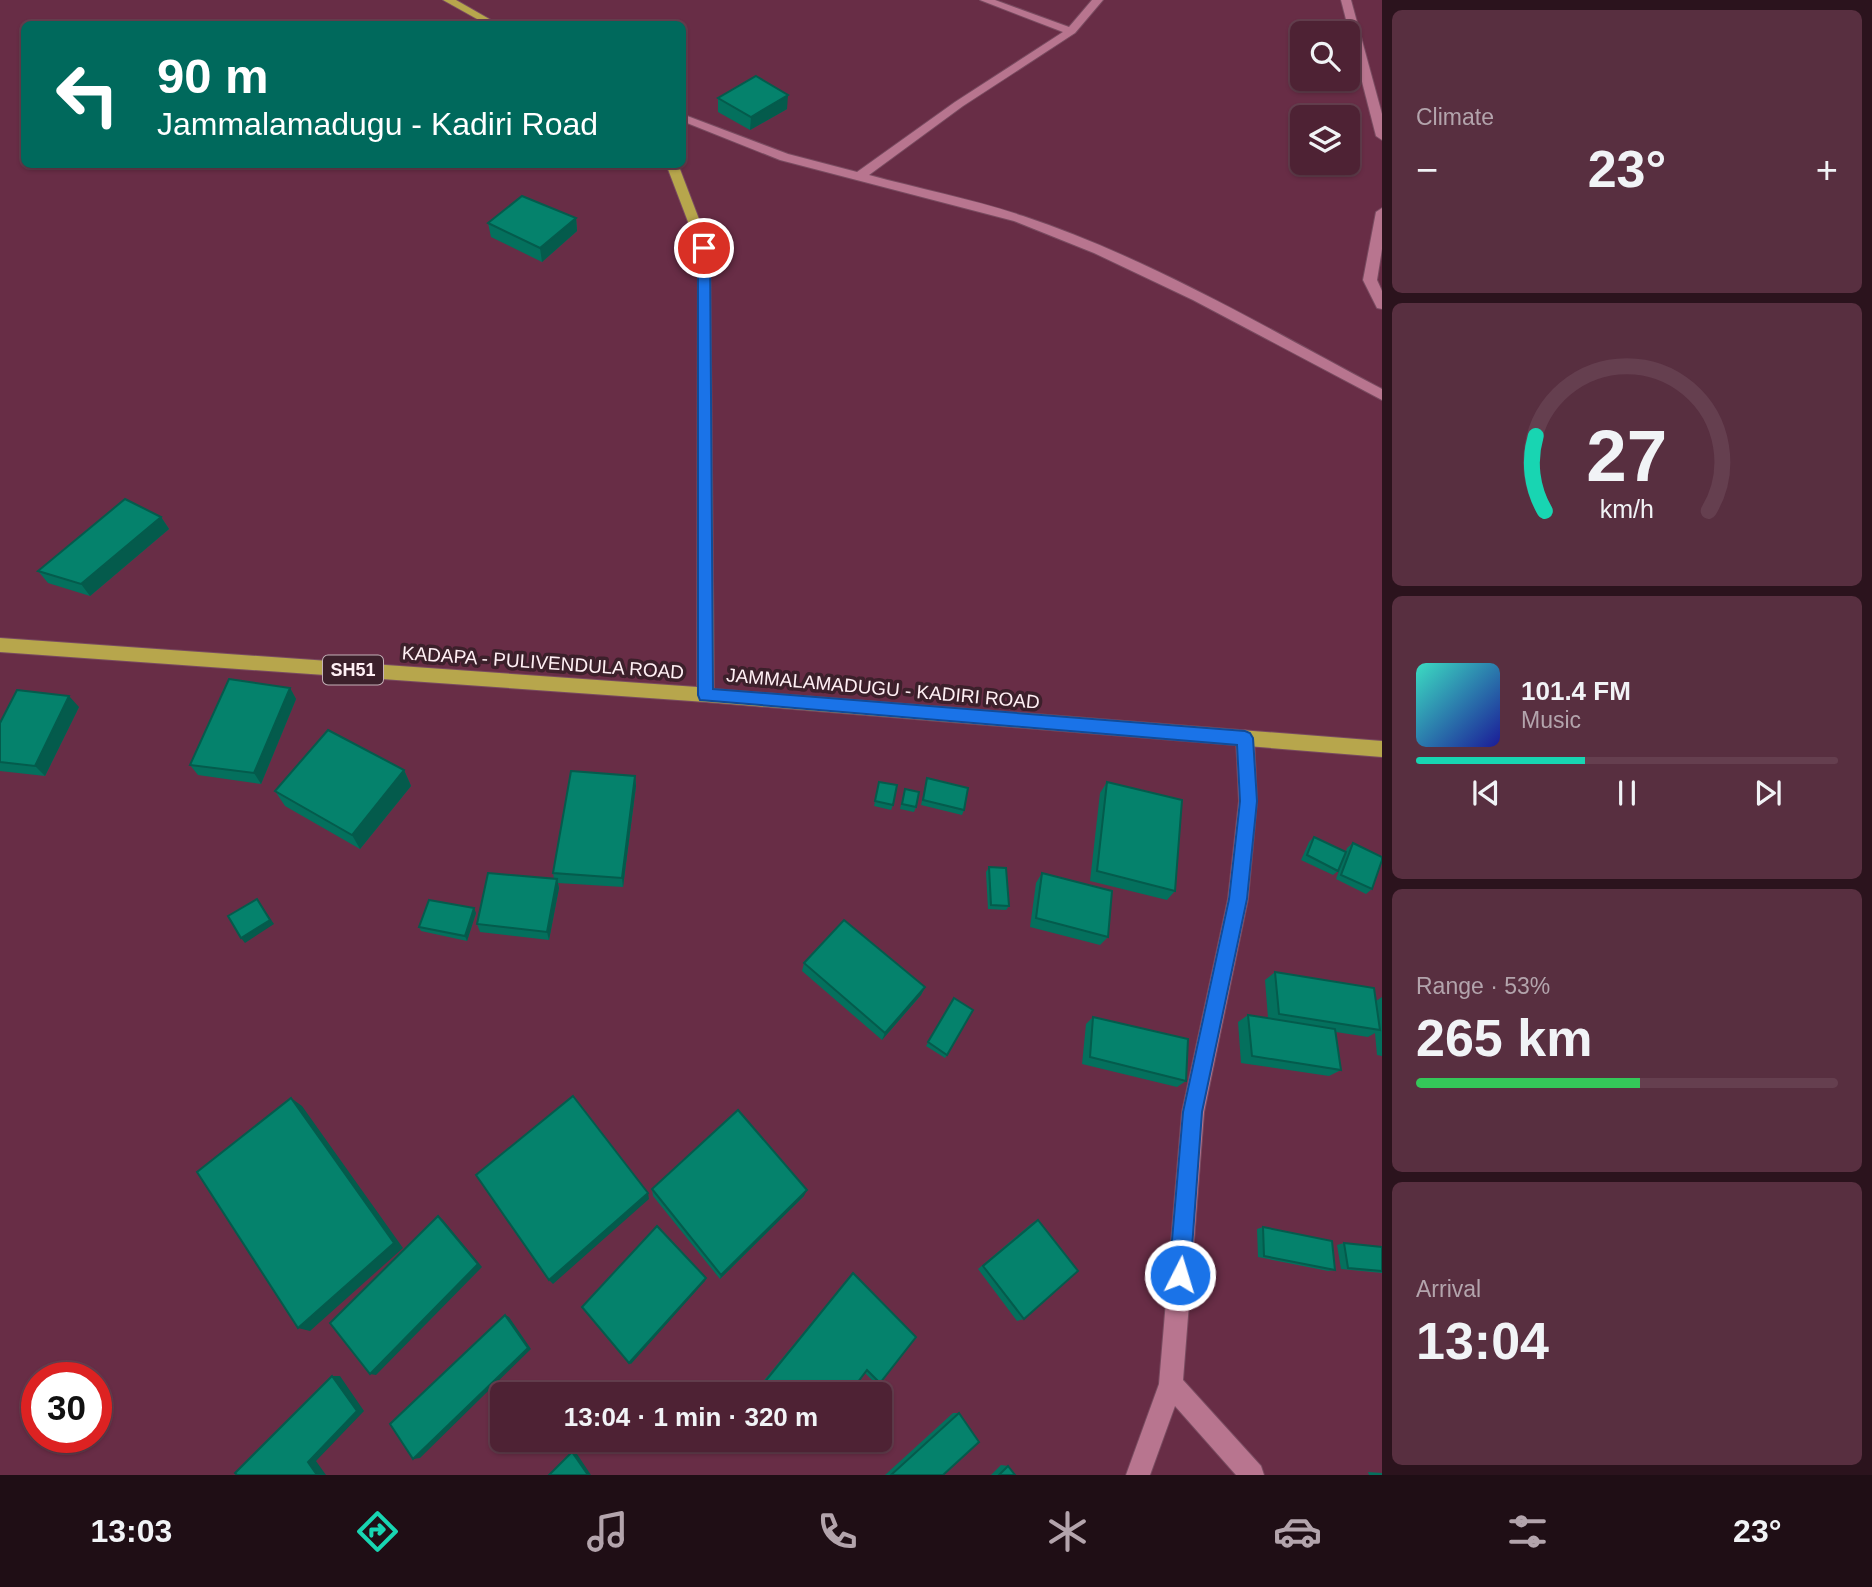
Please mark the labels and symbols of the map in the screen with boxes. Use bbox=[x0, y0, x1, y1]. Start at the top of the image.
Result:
pin bbox=[674, 218, 734, 278]
street label: KADAPA - PULIVENDULA ROAD bbox=[401, 642, 685, 683]
road number: SH51 bbox=[323, 656, 383, 684]
street label: JAMMALAMADUGU - KADIRI ROAD bbox=[725, 664, 1041, 713]
position arrow bbox=[1143, 1238, 1217, 1312]
speed limit sign: 30 bbox=[21, 1362, 112, 1453]

